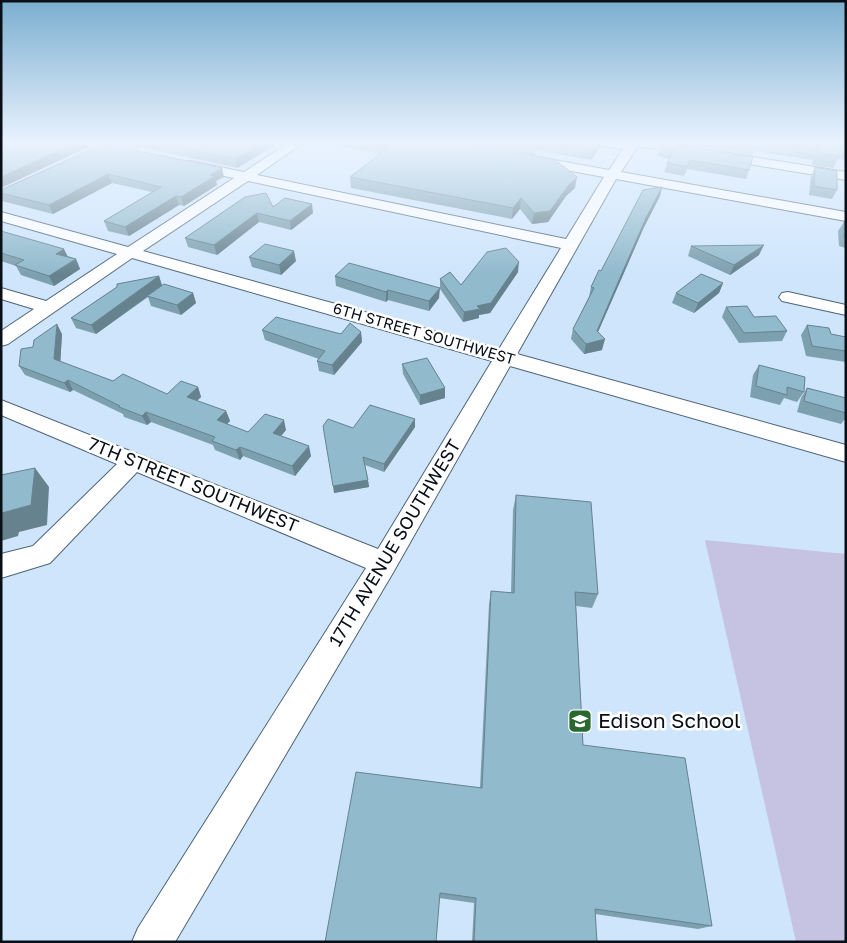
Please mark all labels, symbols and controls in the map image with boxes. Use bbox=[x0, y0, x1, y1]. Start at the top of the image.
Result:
street label: 6TH STREET SOUTHWEST bbox=[331, 298, 517, 368]
street label: 7TH STREET SOUTHWEST bbox=[85, 432, 302, 536]
street label: 17TH AVENUE SOUTHWEST bbox=[324, 435, 465, 650]
place label: Edison School bbox=[598, 707, 741, 733]
school or university icon: Edison School bbox=[567, 708, 593, 734]

